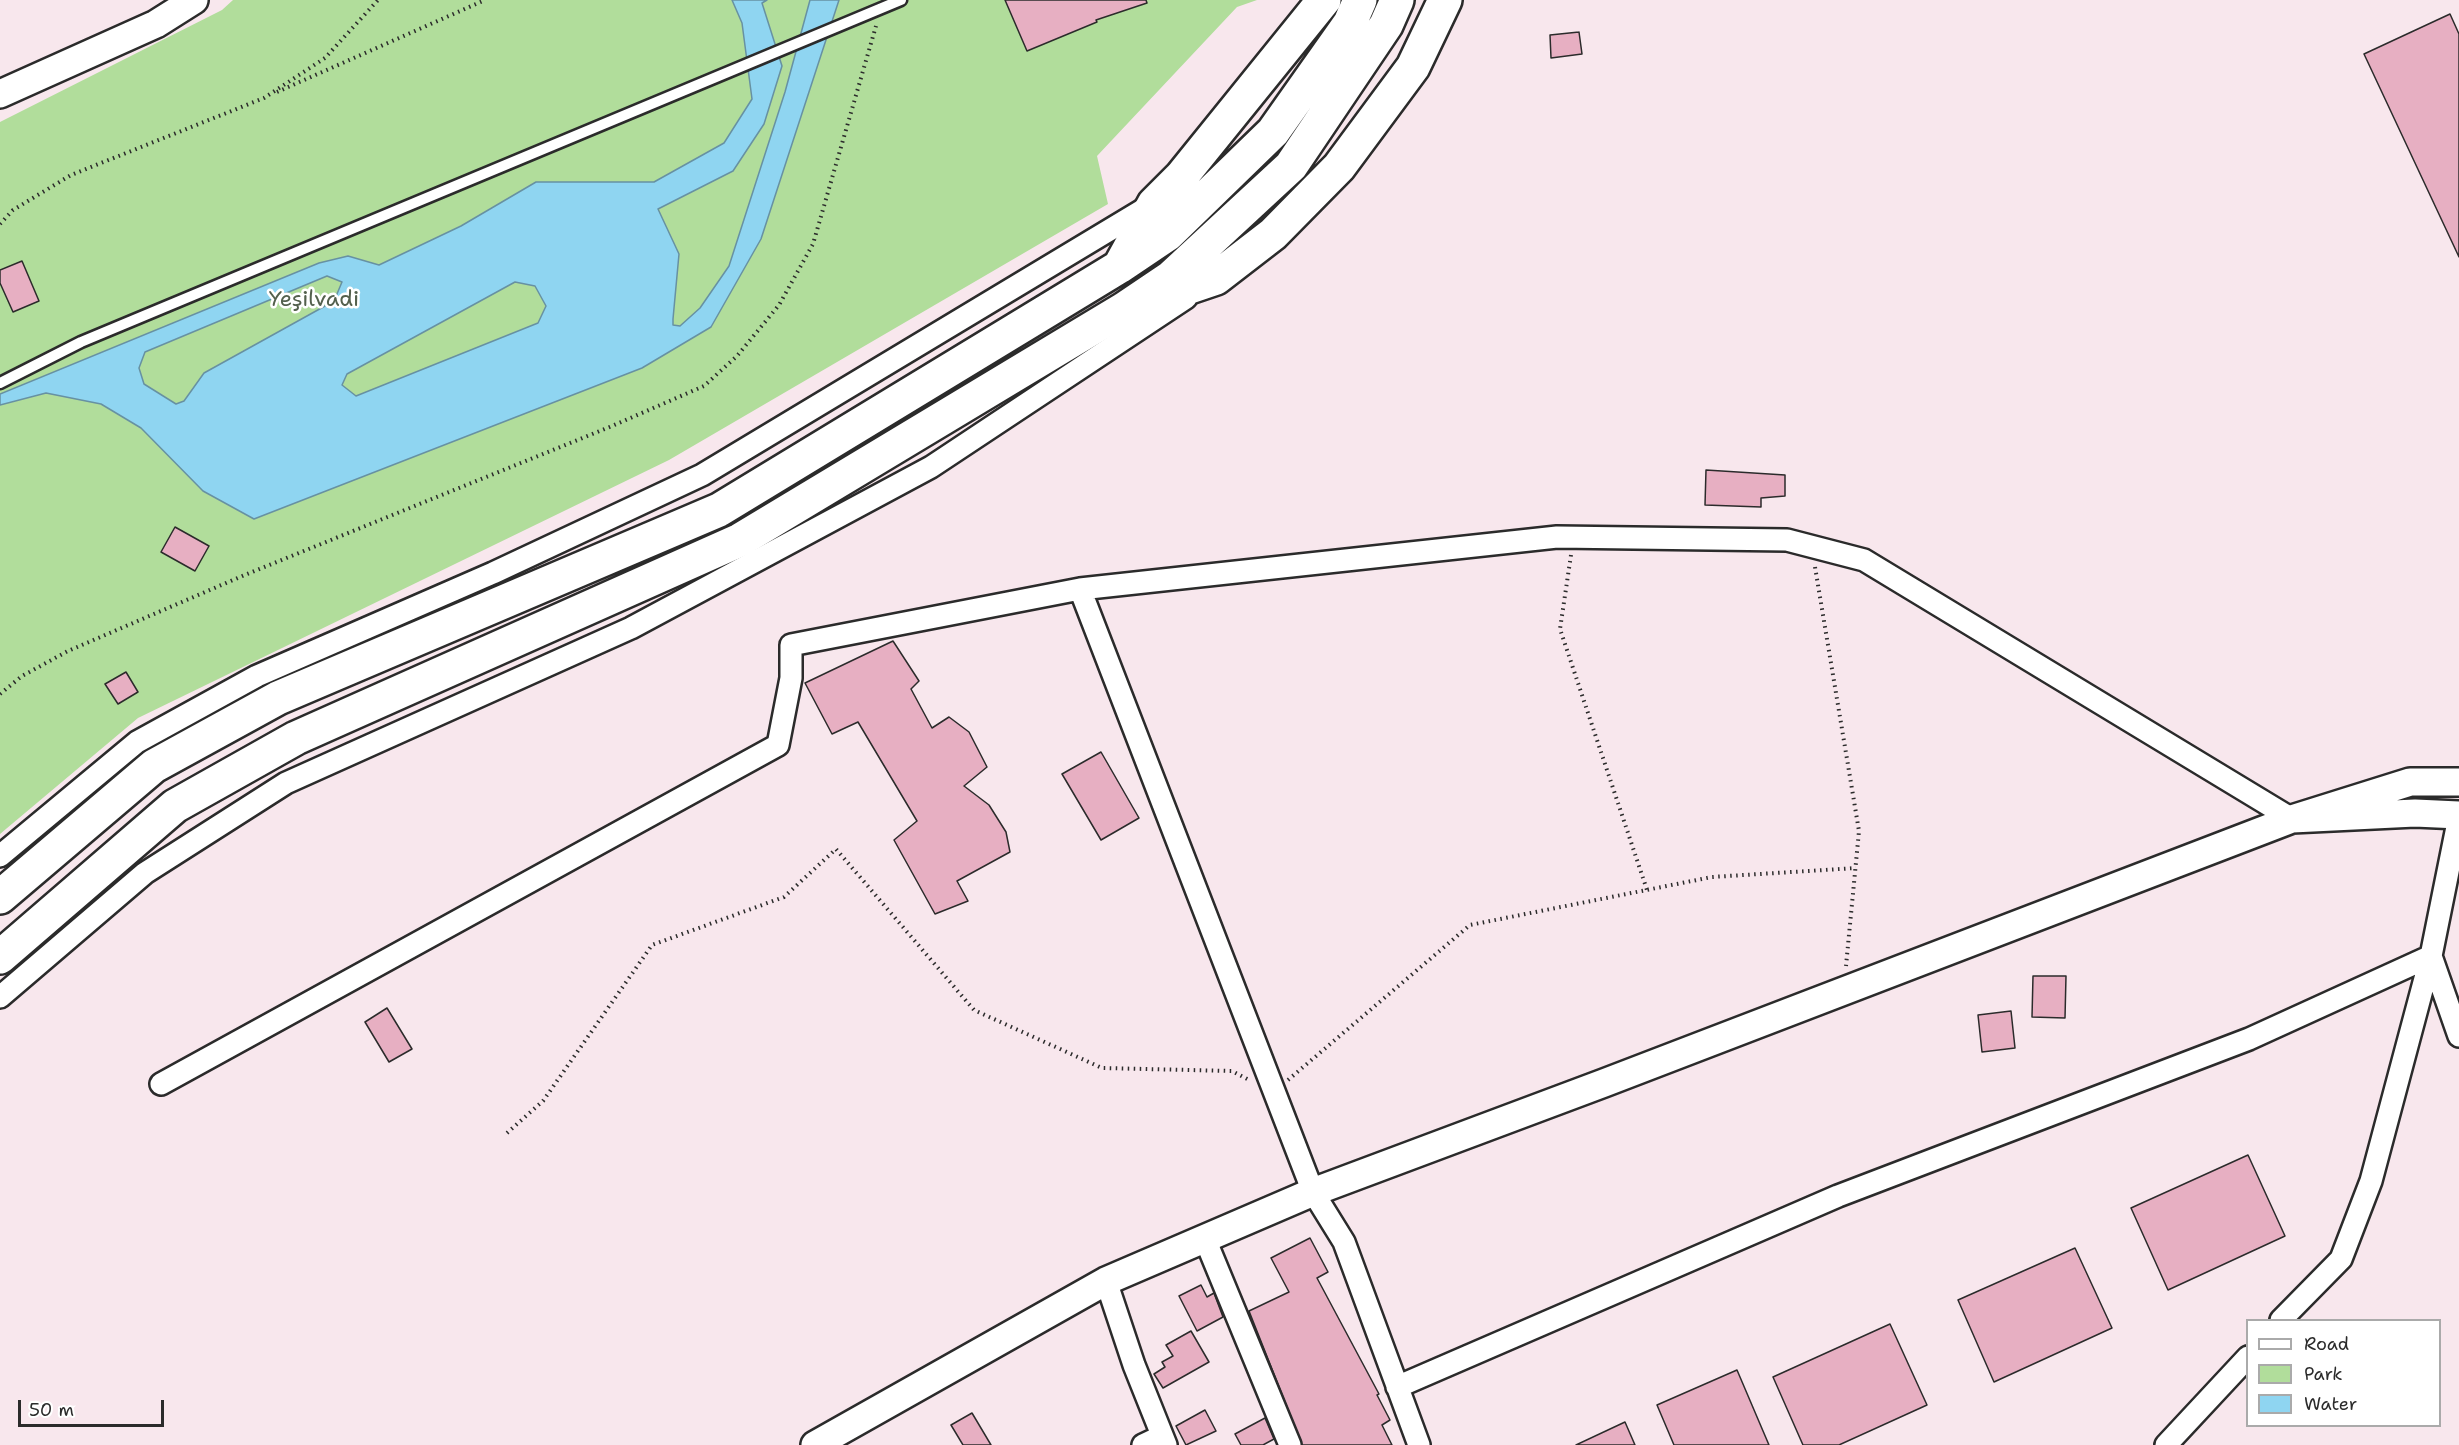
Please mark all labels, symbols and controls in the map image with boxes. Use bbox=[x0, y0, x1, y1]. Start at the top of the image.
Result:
park label: Yeşilvadi bbox=[269, 287, 359, 313]
legend bbox=[2246, 1319, 2441, 1427]
text: Road bbox=[2304, 1332, 2349, 1356]
text: Park bbox=[2304, 1362, 2343, 1386]
scale bar bbox=[21, 1388, 166, 1426]
text: Water bbox=[2304, 1392, 2357, 1416]
text: 50 m bbox=[29, 1398, 74, 1422]

